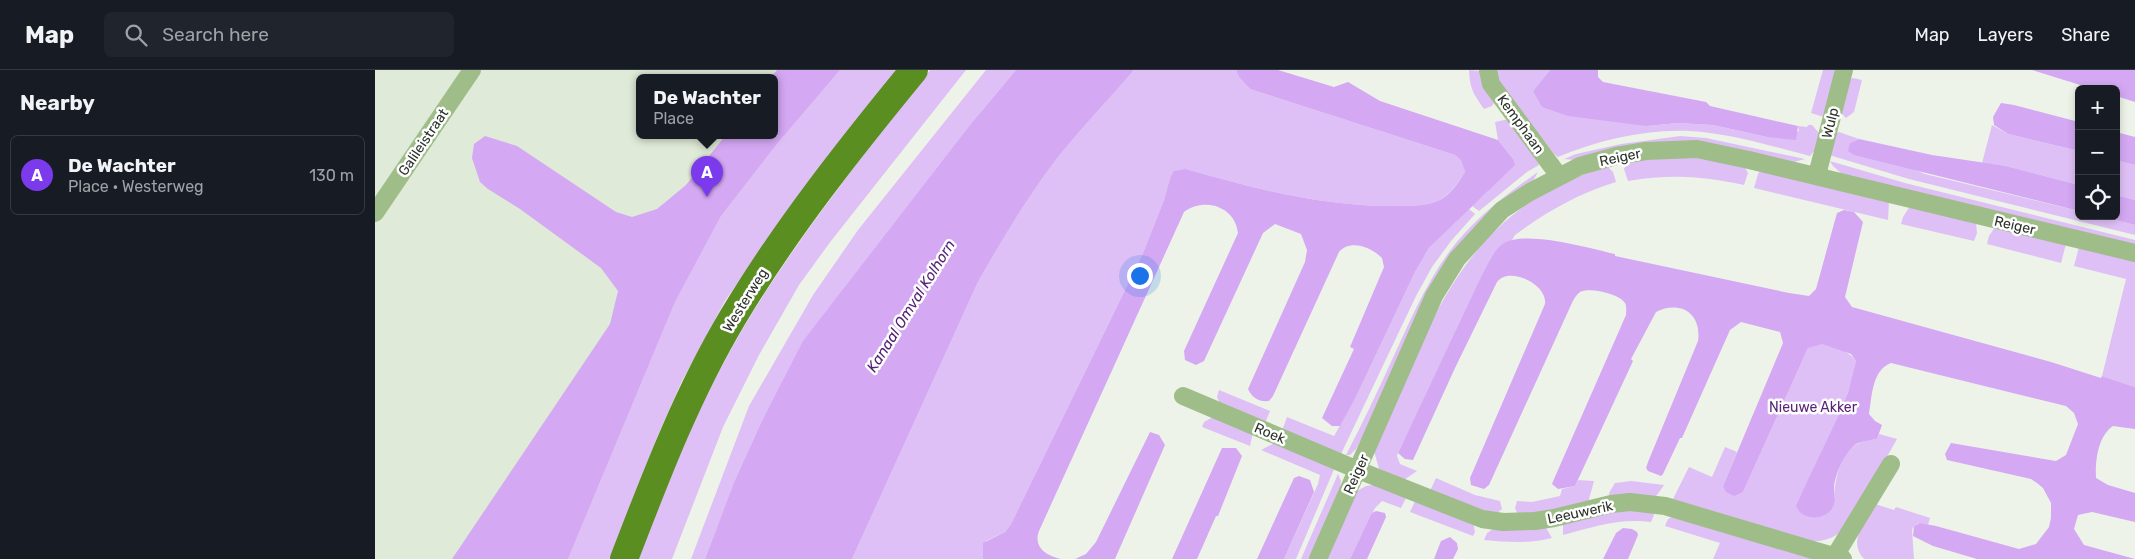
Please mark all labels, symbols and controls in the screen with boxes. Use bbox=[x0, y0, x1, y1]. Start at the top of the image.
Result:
search box bbox=[104, 12, 454, 57]
text: Map bbox=[25, 21, 74, 49]
icon: search bbox=[122, 21, 150, 49]
text: Search here bbox=[162, 23, 269, 46]
text: Map bbox=[1915, 24, 1950, 46]
text: Layers bbox=[1978, 24, 2033, 46]
text: Share bbox=[2061, 24, 2110, 46]
popup bbox=[636, 74, 778, 139]
map controls bbox=[2075, 85, 2120, 220]
button: + bbox=[2075, 85, 2120, 130]
text: De Wachter bbox=[653, 86, 761, 109]
text: Nearby bbox=[20, 90, 95, 115]
street label: Kemphaan bbox=[1493, 91, 1548, 157]
street label: Galileistraat bbox=[395, 105, 452, 179]
street label: Wulp bbox=[1818, 106, 1843, 140]
text: Place bbox=[653, 109, 694, 128]
button: − bbox=[2075, 130, 2120, 175]
street label: Reiger bbox=[1598, 145, 1643, 170]
text: De Wachter bbox=[68, 154, 176, 177]
pin: A bbox=[691, 156, 723, 197]
text: A bbox=[31, 166, 43, 185]
text: 130 m bbox=[309, 166, 354, 185]
button: locate bbox=[2075, 175, 2120, 220]
text: Place · Westerweg bbox=[68, 177, 204, 196]
street label: Reiger bbox=[1993, 212, 2038, 239]
water label: Kanaal Omval Kolhorn bbox=[863, 237, 959, 375]
your location bbox=[1127, 263, 1153, 289]
street label: Westerweg bbox=[719, 265, 772, 335]
park label: Nieuwe Akker bbox=[1769, 399, 1858, 416]
street label: Roek bbox=[1252, 419, 1289, 448]
street label: Reiger bbox=[1340, 451, 1373, 497]
street label: Leeuwerik bbox=[1546, 497, 1615, 528]

